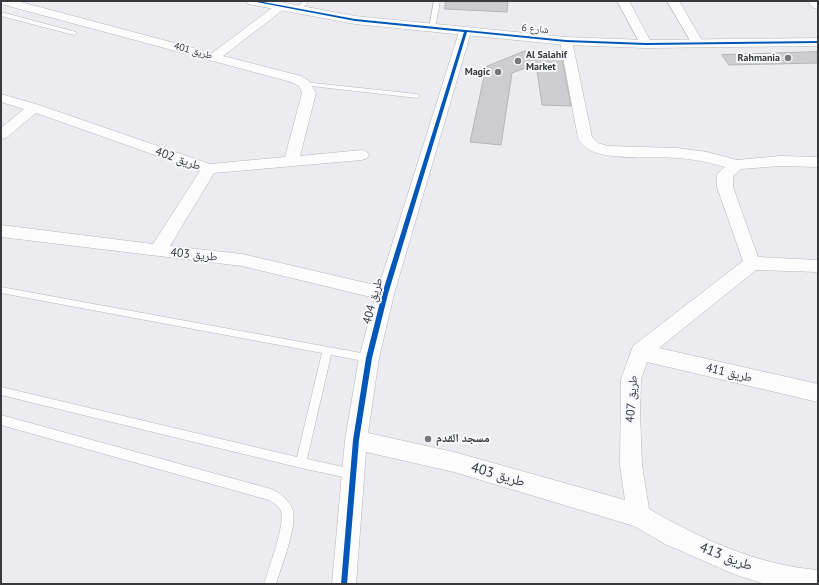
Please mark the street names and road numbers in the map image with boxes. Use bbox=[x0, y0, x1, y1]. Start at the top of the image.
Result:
street label: شارع 6 bbox=[521, 22, 549, 36]
street label: طريق 401 bbox=[172, 40, 214, 62]
street label: طريق 402 bbox=[153, 144, 203, 174]
street label: طريق 403 bbox=[170, 245, 218, 265]
street label: طريق 404 bbox=[360, 276, 386, 326]
street label: طريق 411 bbox=[704, 361, 754, 385]
street label: طريق 407 bbox=[623, 375, 641, 423]
street label: طريق 403 bbox=[469, 459, 527, 491]
street label: طريق 413 bbox=[697, 539, 755, 575]

